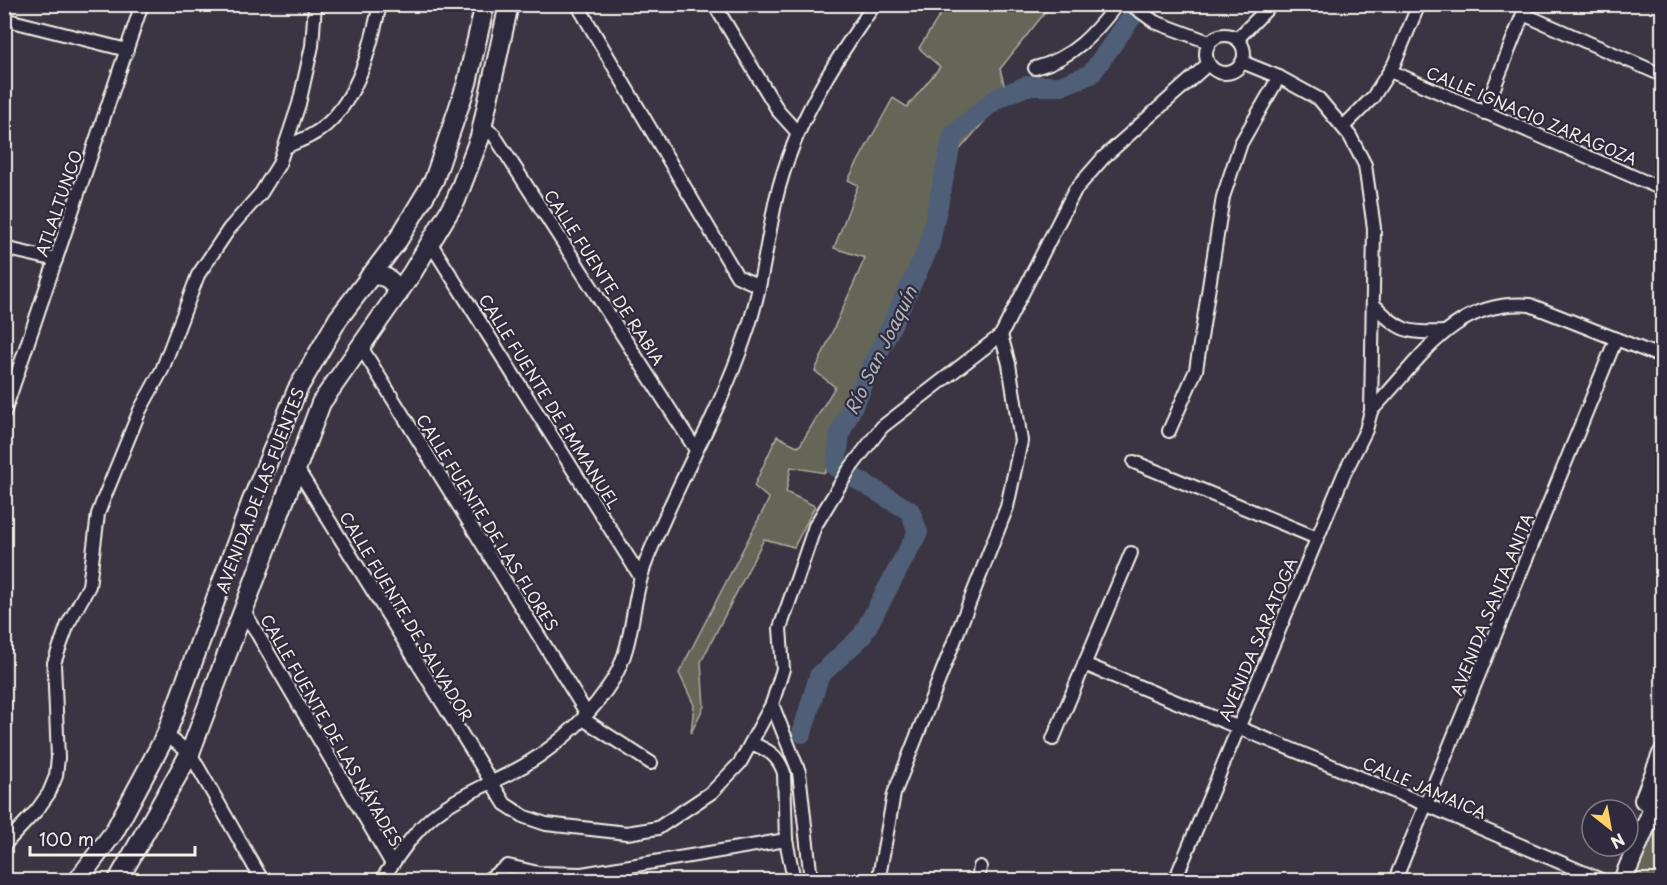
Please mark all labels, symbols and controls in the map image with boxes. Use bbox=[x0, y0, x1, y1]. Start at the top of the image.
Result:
street label: CALLE IGNACIO ZARAGOZA bbox=[1423, 60, 1642, 171]
street label: ATLALTUNCO bbox=[29, 147, 87, 259]
street label: CALLE FUENTE DE RABIA bbox=[539, 184, 671, 370]
water label: Río San Joaquín bbox=[837, 281, 923, 419]
street label: CALLE FUENTE DE EMMANUEL bbox=[474, 289, 626, 513]
street label: AVENIDA DE LAS FUENTES bbox=[209, 384, 309, 596]
street label: CALLE FUENTE DE LAS FLORES bbox=[411, 409, 565, 635]
street label: CALLE FUENTE DE SALVADOR bbox=[335, 506, 479, 726]
street label: AVENIDA SANTA ANITA bbox=[1443, 509, 1539, 699]
street label: AVENIDA SARATOGA bbox=[1212, 554, 1302, 724]
street label: CALLE FUENTE DE LAS NÁYADES bbox=[255, 609, 409, 851]
street label: CALLE JAMAICA bbox=[1359, 750, 1491, 824]
north arrow bbox=[1580, 798, 1640, 858]
scale bar bbox=[30, 819, 195, 857]
text: 100 m bbox=[39, 825, 94, 852]
text: N bbox=[1607, 828, 1630, 855]

